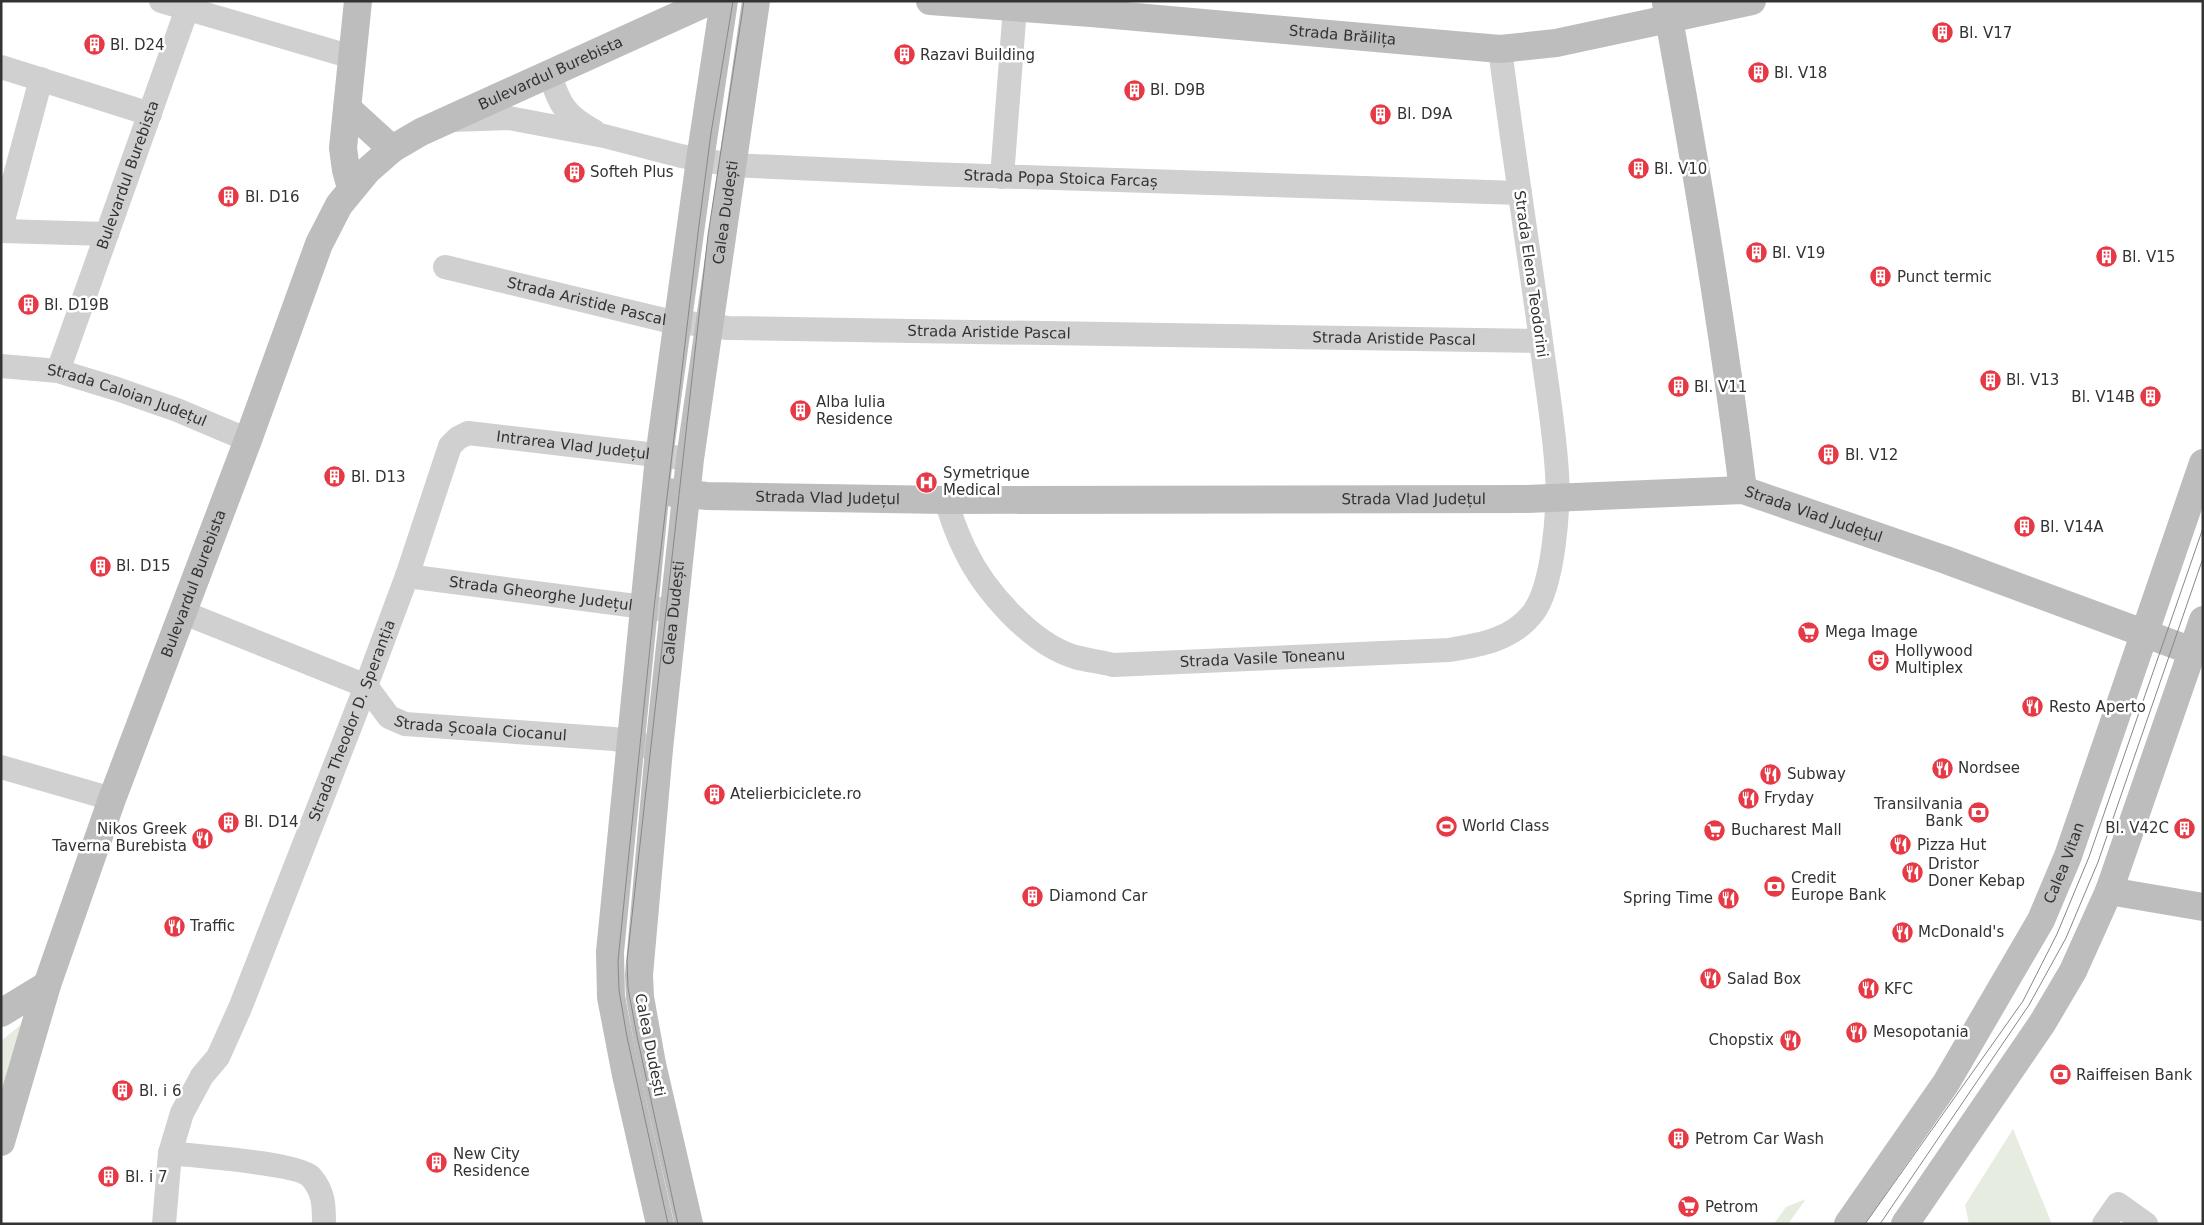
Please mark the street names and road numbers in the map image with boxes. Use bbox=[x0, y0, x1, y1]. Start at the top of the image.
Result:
street label: Strada Brăilița bbox=[1288, 21, 1397, 49]
street label: Bulevardul Burebista bbox=[475, 33, 626, 114]
street label: Bulevardul Burebista bbox=[93, 98, 163, 252]
street label: Calea Dudești bbox=[709, 159, 742, 266]
street label: Strada Popa Stoica Farcaș bbox=[963, 166, 1158, 190]
street label: Strada Elena Teodorini bbox=[1510, 189, 1552, 359]
street label: Strada Aristide Pascal bbox=[505, 273, 667, 329]
street label: Strada Aristide Pascal bbox=[907, 322, 1071, 342]
street label: Strada Aristide Pascal bbox=[1312, 328, 1476, 349]
street label: Strada Caloian Județul bbox=[46, 361, 209, 430]
street label: Intrarea Vlad Județul bbox=[495, 427, 651, 463]
street label: Strada Vlad Județul bbox=[1742, 482, 1885, 546]
street label: Strada Vlad Județul bbox=[755, 488, 900, 508]
street label: Strada Vlad Județul bbox=[1341, 490, 1486, 508]
street label: Bulevardul Burebista bbox=[157, 507, 230, 660]
street label: Calea Dudești bbox=[659, 560, 688, 666]
street label: Strada Gheorghe Județul bbox=[448, 573, 634, 615]
street label: Strada Theodor D. Speranția bbox=[305, 617, 399, 824]
street label: Strada Vasile Toneanu bbox=[1179, 646, 1346, 671]
street label: Strada Școala Ciocanul bbox=[391, 711, 567, 745]
street label: Calea Vitan bbox=[2040, 820, 2088, 906]
street label: Calea Dudești bbox=[631, 992, 669, 1098]

